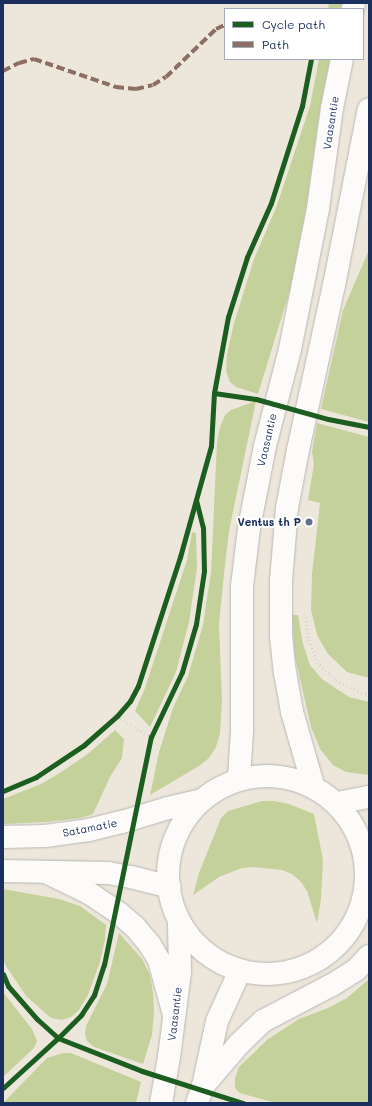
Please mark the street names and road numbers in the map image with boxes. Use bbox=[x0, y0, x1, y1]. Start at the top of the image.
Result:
street label: Vaasantie bbox=[320, 95, 342, 151]
street label: Vaasantie bbox=[254, 412, 280, 468]
street label: Satamatie bbox=[62, 816, 118, 840]
street label: Vaasantie bbox=[165, 986, 185, 1042]

